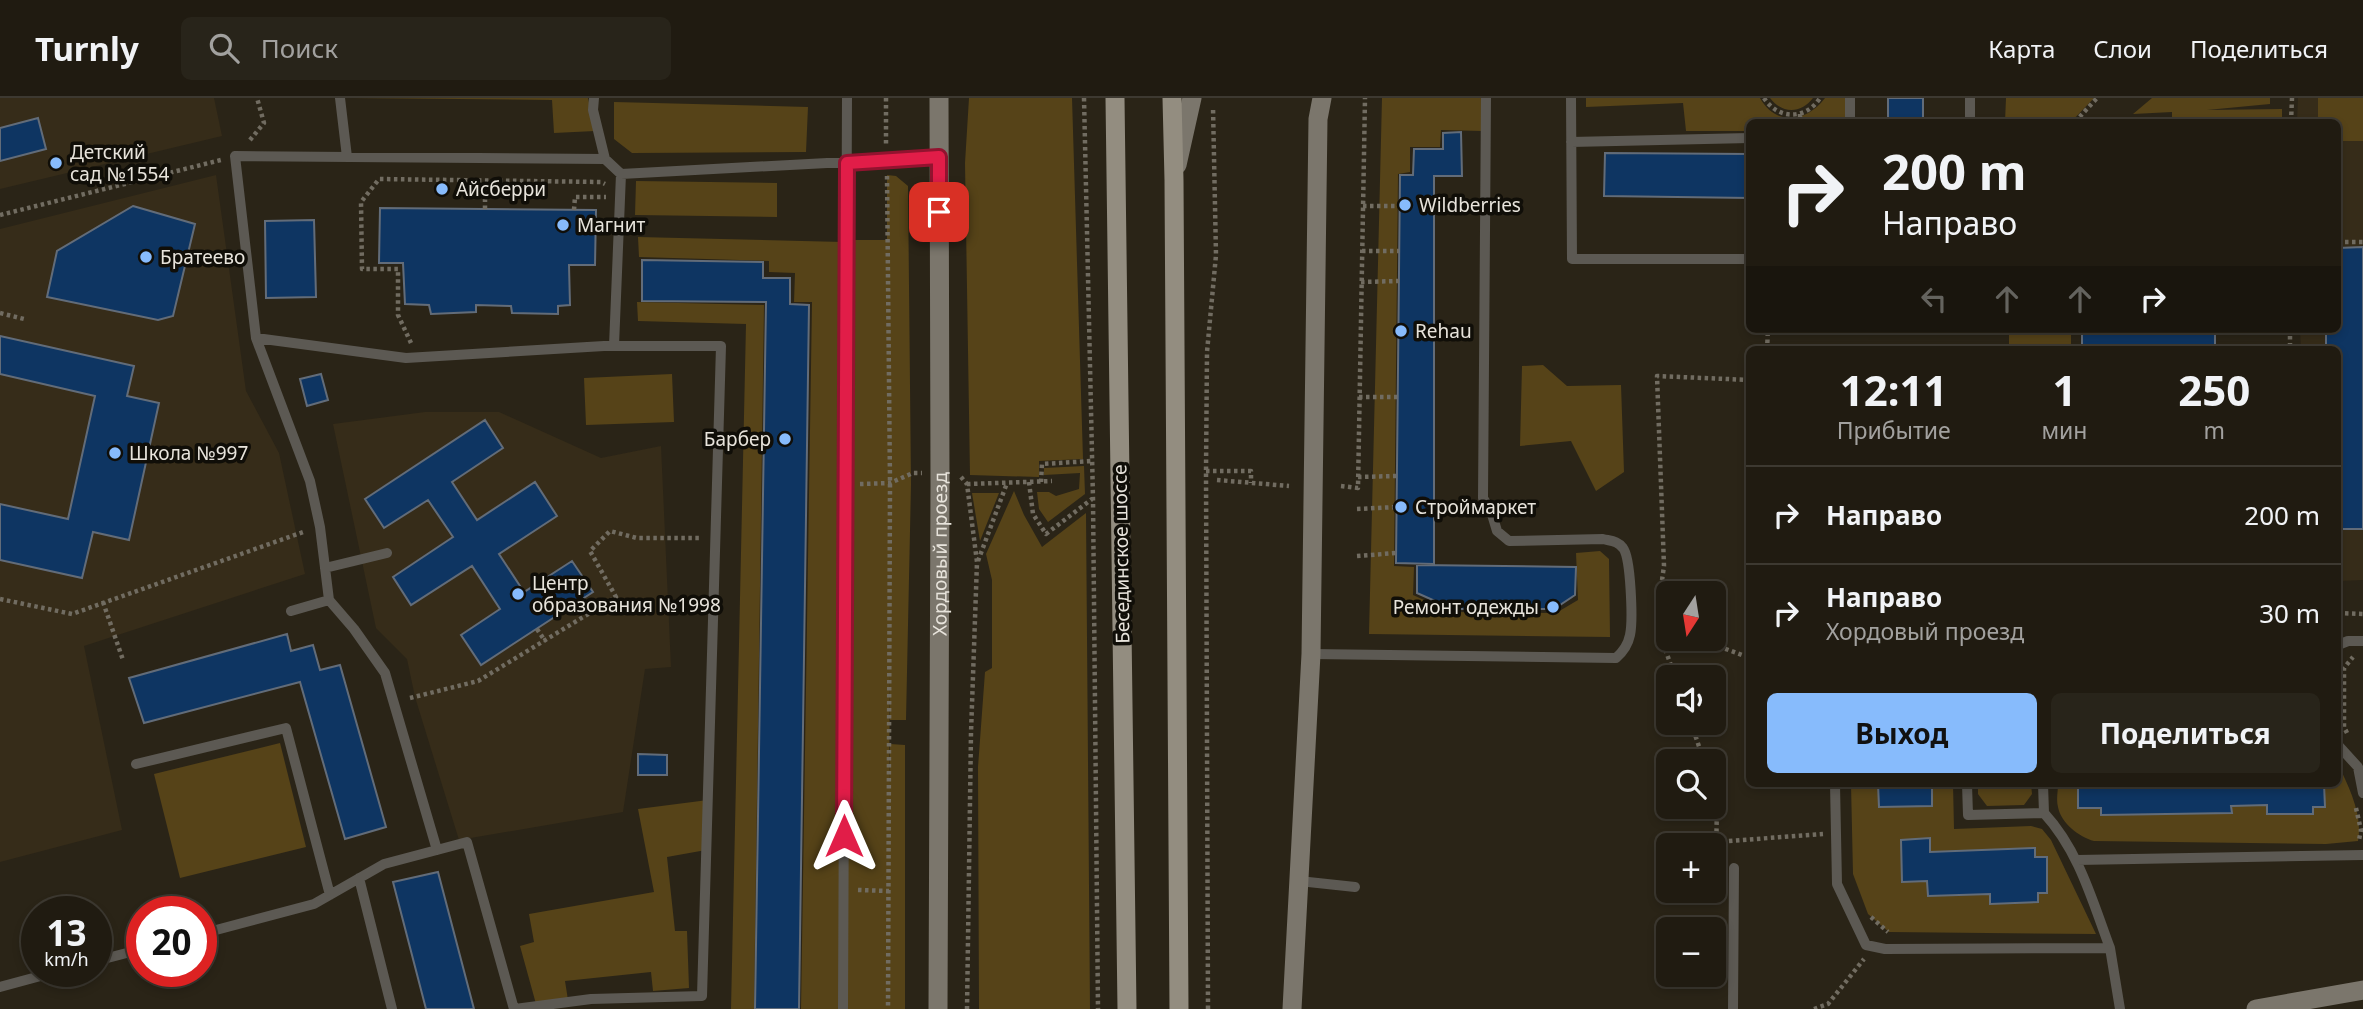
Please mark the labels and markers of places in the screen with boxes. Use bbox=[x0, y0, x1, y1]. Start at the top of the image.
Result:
place label: Детский сад №1554 bbox=[70, 139, 169, 187]
marker: Детский сад №1554 bbox=[48, 155, 64, 171]
place label: Айсберри bbox=[456, 176, 546, 202]
marker: Айсберри bbox=[434, 181, 450, 197]
pin bbox=[909, 182, 969, 242]
place label: Wildberries bbox=[1419, 192, 1521, 218]
marker: Wildberries bbox=[1397, 197, 1413, 213]
place label: Магнит bbox=[577, 212, 646, 238]
marker: Магнит bbox=[555, 217, 571, 233]
place label: Братеево bbox=[160, 244, 245, 270]
marker: Братеево bbox=[138, 249, 154, 265]
place label: Rehau bbox=[1415, 318, 1472, 344]
marker: Rehau bbox=[1393, 323, 1409, 339]
place label: Барбер bbox=[704, 426, 771, 452]
marker: Барбер bbox=[777, 431, 793, 447]
place label: Школа №997 bbox=[129, 440, 248, 466]
marker: Школа №997 bbox=[107, 445, 123, 461]
place label: Строймаркет bbox=[1415, 494, 1536, 520]
marker: Строймаркет bbox=[1393, 499, 1409, 515]
place label: Центр образования №1998 bbox=[532, 570, 721, 618]
marker: Центр образования №1998 bbox=[510, 586, 526, 602]
place label: Ремонт одежды bbox=[1393, 594, 1539, 620]
marker: Ремонт одежды bbox=[1545, 599, 1561, 615]

